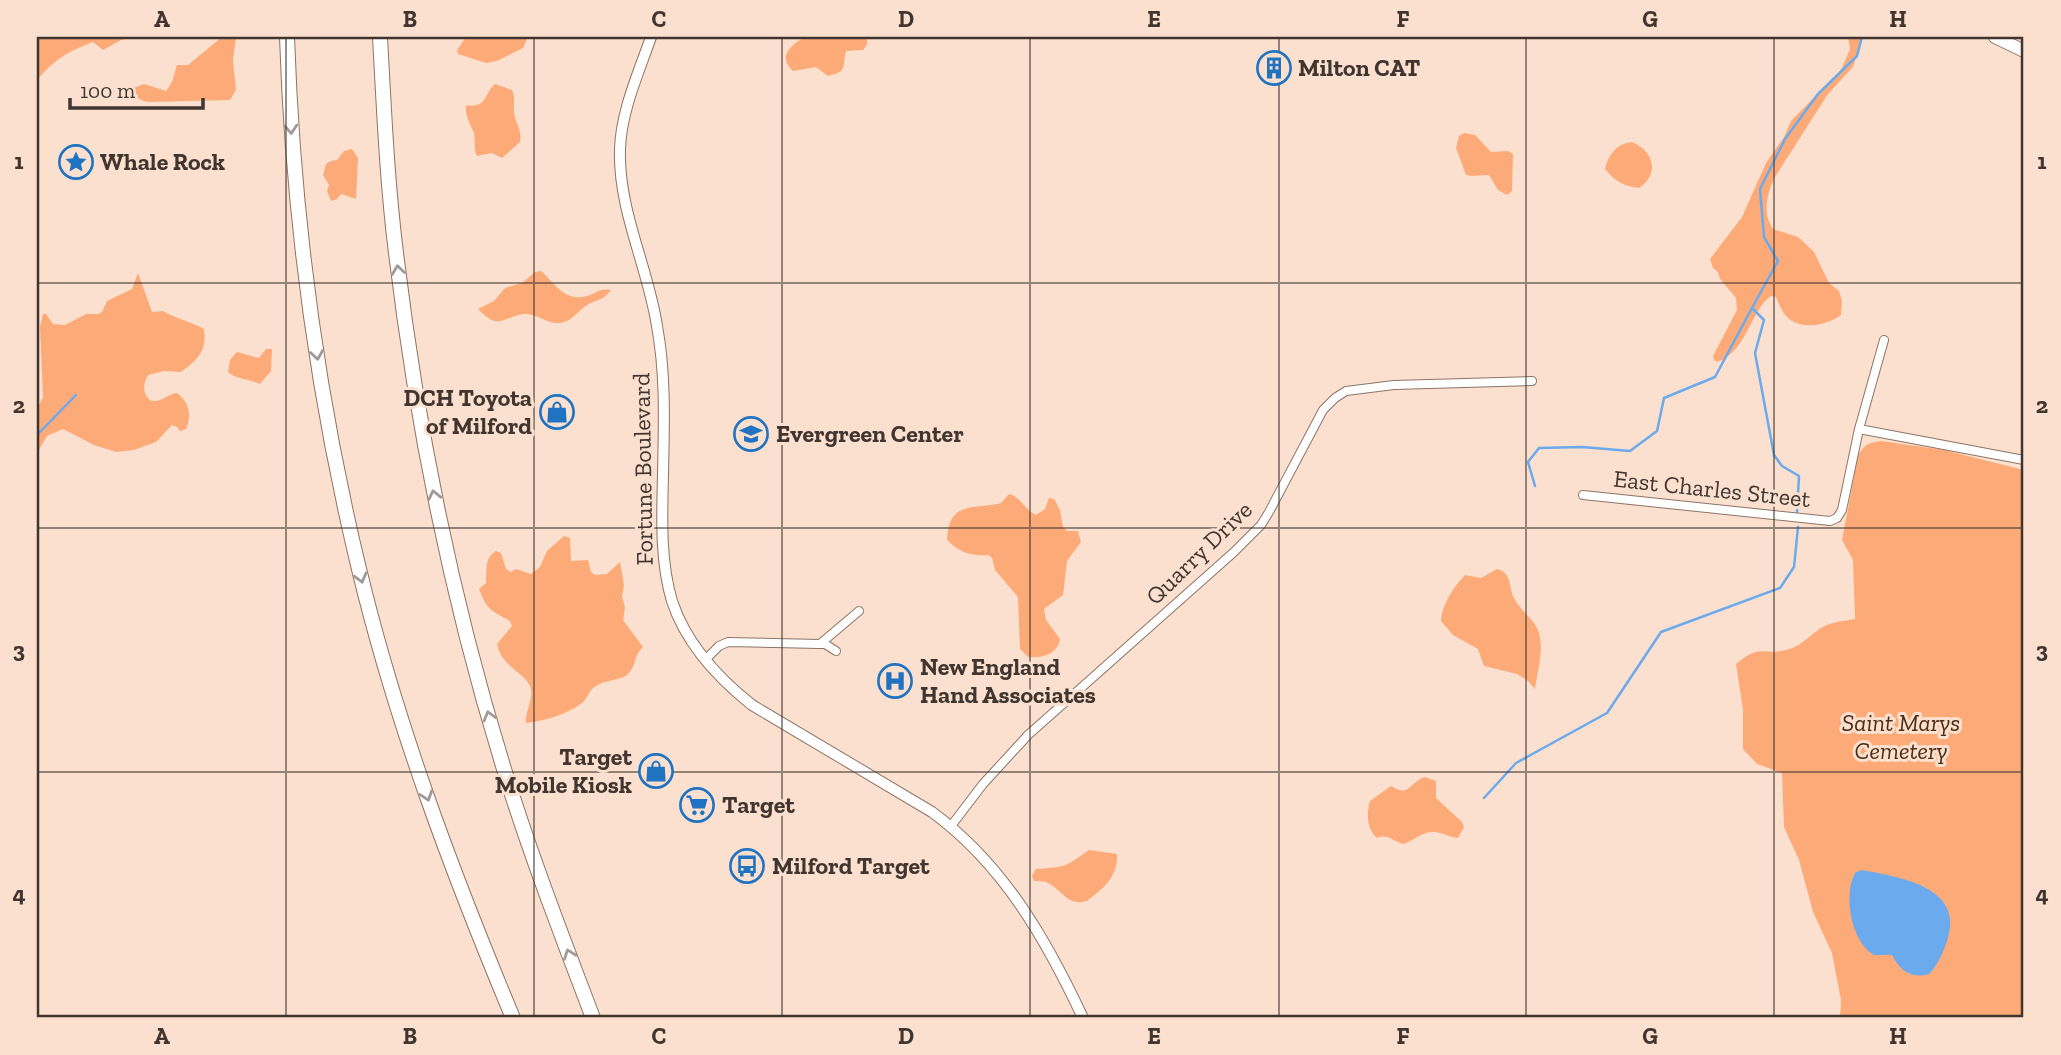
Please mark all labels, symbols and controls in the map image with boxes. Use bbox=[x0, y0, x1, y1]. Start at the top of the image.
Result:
text: A bbox=[154, 5, 170, 33]
text: B bbox=[403, 5, 417, 33]
text: C bbox=[652, 5, 666, 33]
text: D bbox=[898, 5, 914, 33]
text: E bbox=[1147, 5, 1161, 33]
text: F bbox=[1396, 5, 1410, 33]
text: G bbox=[1642, 5, 1658, 33]
text: H bbox=[1889, 5, 1907, 33]
building icon: Milton CAT bbox=[1255, 49, 1293, 87]
place label: Milton CAT bbox=[1298, 53, 1421, 82]
scale bar bbox=[70, 66, 203, 110]
text: 100 m bbox=[80, 78, 135, 103]
one-way arrow bbox=[283, 124, 298, 135]
place icon: Whale Rock bbox=[57, 143, 95, 181]
text: 1 bbox=[14, 147, 24, 175]
place label: Whale Rock bbox=[100, 147, 225, 176]
text: 1 bbox=[2037, 147, 2047, 175]
one-way arrow bbox=[391, 264, 406, 276]
one-way arrow bbox=[309, 349, 324, 361]
street label: Fortune Boulevard bbox=[626, 372, 659, 566]
place label: DCH Toyota of Milford bbox=[404, 383, 532, 440]
text: 2 bbox=[13, 391, 25, 419]
text: 2 bbox=[2036, 391, 2048, 419]
shop icon: DCH Toyota of Milford bbox=[538, 393, 576, 431]
school or university icon: Evergreen Center bbox=[732, 415, 770, 453]
place label: Evergreen Center bbox=[776, 419, 964, 448]
street label: East Charles Street bbox=[1612, 464, 1812, 513]
one-way arrow bbox=[428, 489, 443, 501]
street label: Quarry Drive bbox=[1139, 495, 1258, 610]
one-way arrow bbox=[353, 572, 368, 584]
text: 3 bbox=[13, 636, 25, 664]
text: 3 bbox=[2036, 636, 2048, 664]
place label: New England Hand Associates bbox=[920, 652, 1096, 709]
hospital icon: New England Hand Associates bbox=[876, 662, 914, 700]
park label: Saint Marys Cemetery bbox=[1842, 708, 1960, 765]
one-way arrow bbox=[482, 710, 497, 722]
place label: Target Mobile Kiosk bbox=[495, 742, 632, 799]
shop icon: Target Mobile Kiosk bbox=[637, 752, 675, 790]
supermarket icon: Target bbox=[678, 786, 716, 824]
one-way arrow bbox=[419, 790, 433, 802]
place label: Target bbox=[722, 790, 795, 819]
bus stop icon: Milford Target bbox=[728, 847, 766, 885]
place label: Milford Target bbox=[772, 851, 930, 880]
text: 4 bbox=[12, 880, 26, 908]
text: 4 bbox=[2035, 880, 2049, 908]
one-way arrow bbox=[563, 949, 577, 961]
text: A bbox=[154, 1022, 170, 1050]
text: B bbox=[403, 1022, 417, 1050]
text: C bbox=[652, 1022, 666, 1050]
text: D bbox=[898, 1022, 914, 1050]
text: E bbox=[1147, 1022, 1161, 1050]
text: F bbox=[1396, 1022, 1410, 1050]
text: G bbox=[1642, 1022, 1658, 1050]
text: H bbox=[1889, 1022, 1907, 1050]

